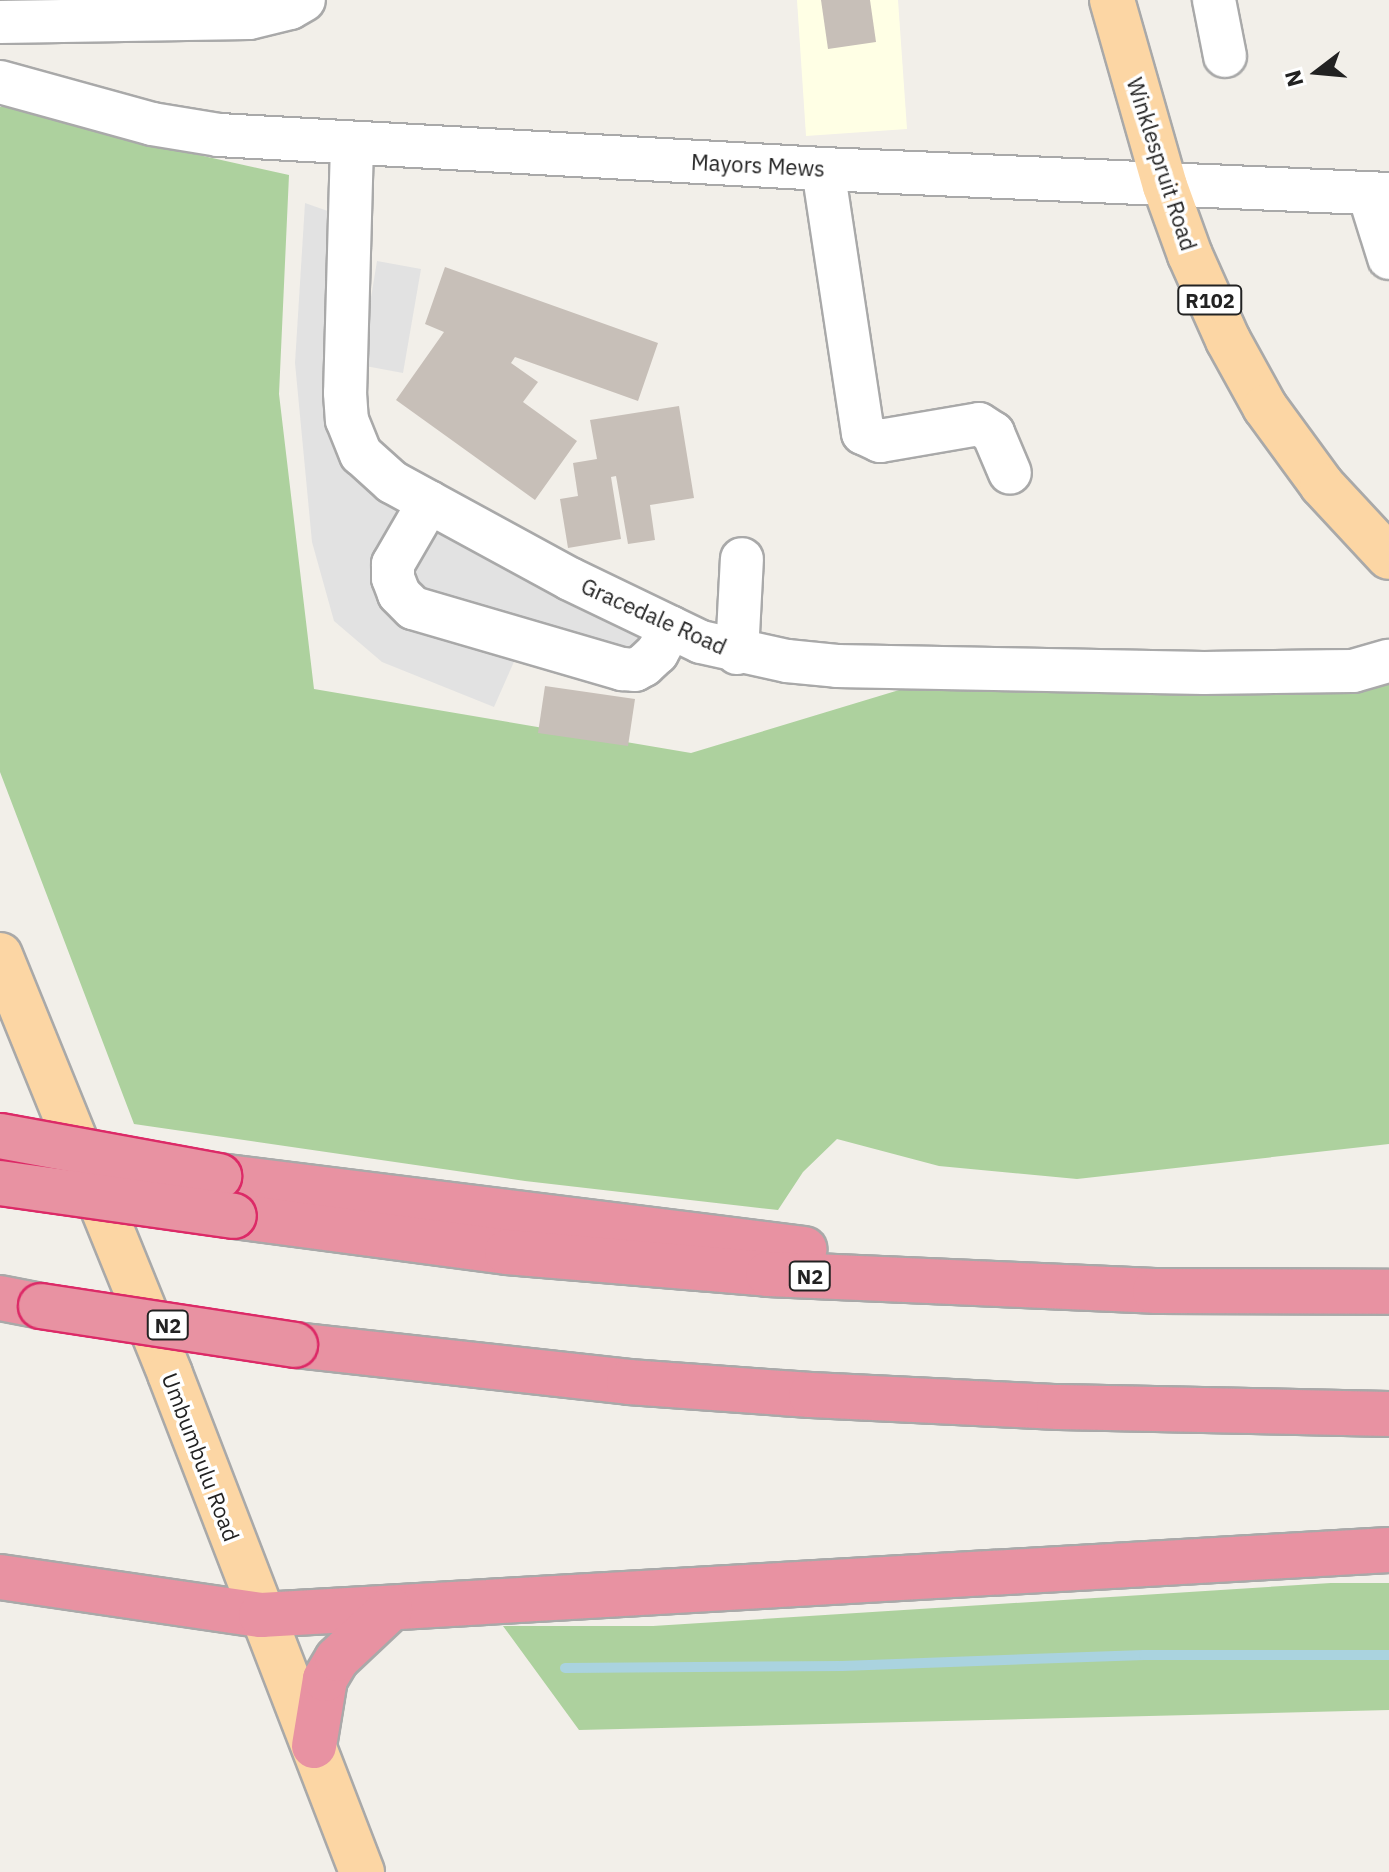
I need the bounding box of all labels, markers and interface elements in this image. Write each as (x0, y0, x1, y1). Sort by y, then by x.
north arrow (1277, 32, 1357, 112)
text: N (1277, 67, 1310, 90)
street label: Winklespruit Road (1122, 74, 1202, 254)
street label: Mayors Mews (690, 148, 826, 182)
road number: R102 (1176, 284, 1244, 316)
street label: Gracedale Road (577, 572, 731, 660)
road number: N2 (788, 1260, 832, 1292)
road number: N2 (146, 1309, 190, 1341)
street label: Umbumbulu Road (157, 1369, 245, 1545)

